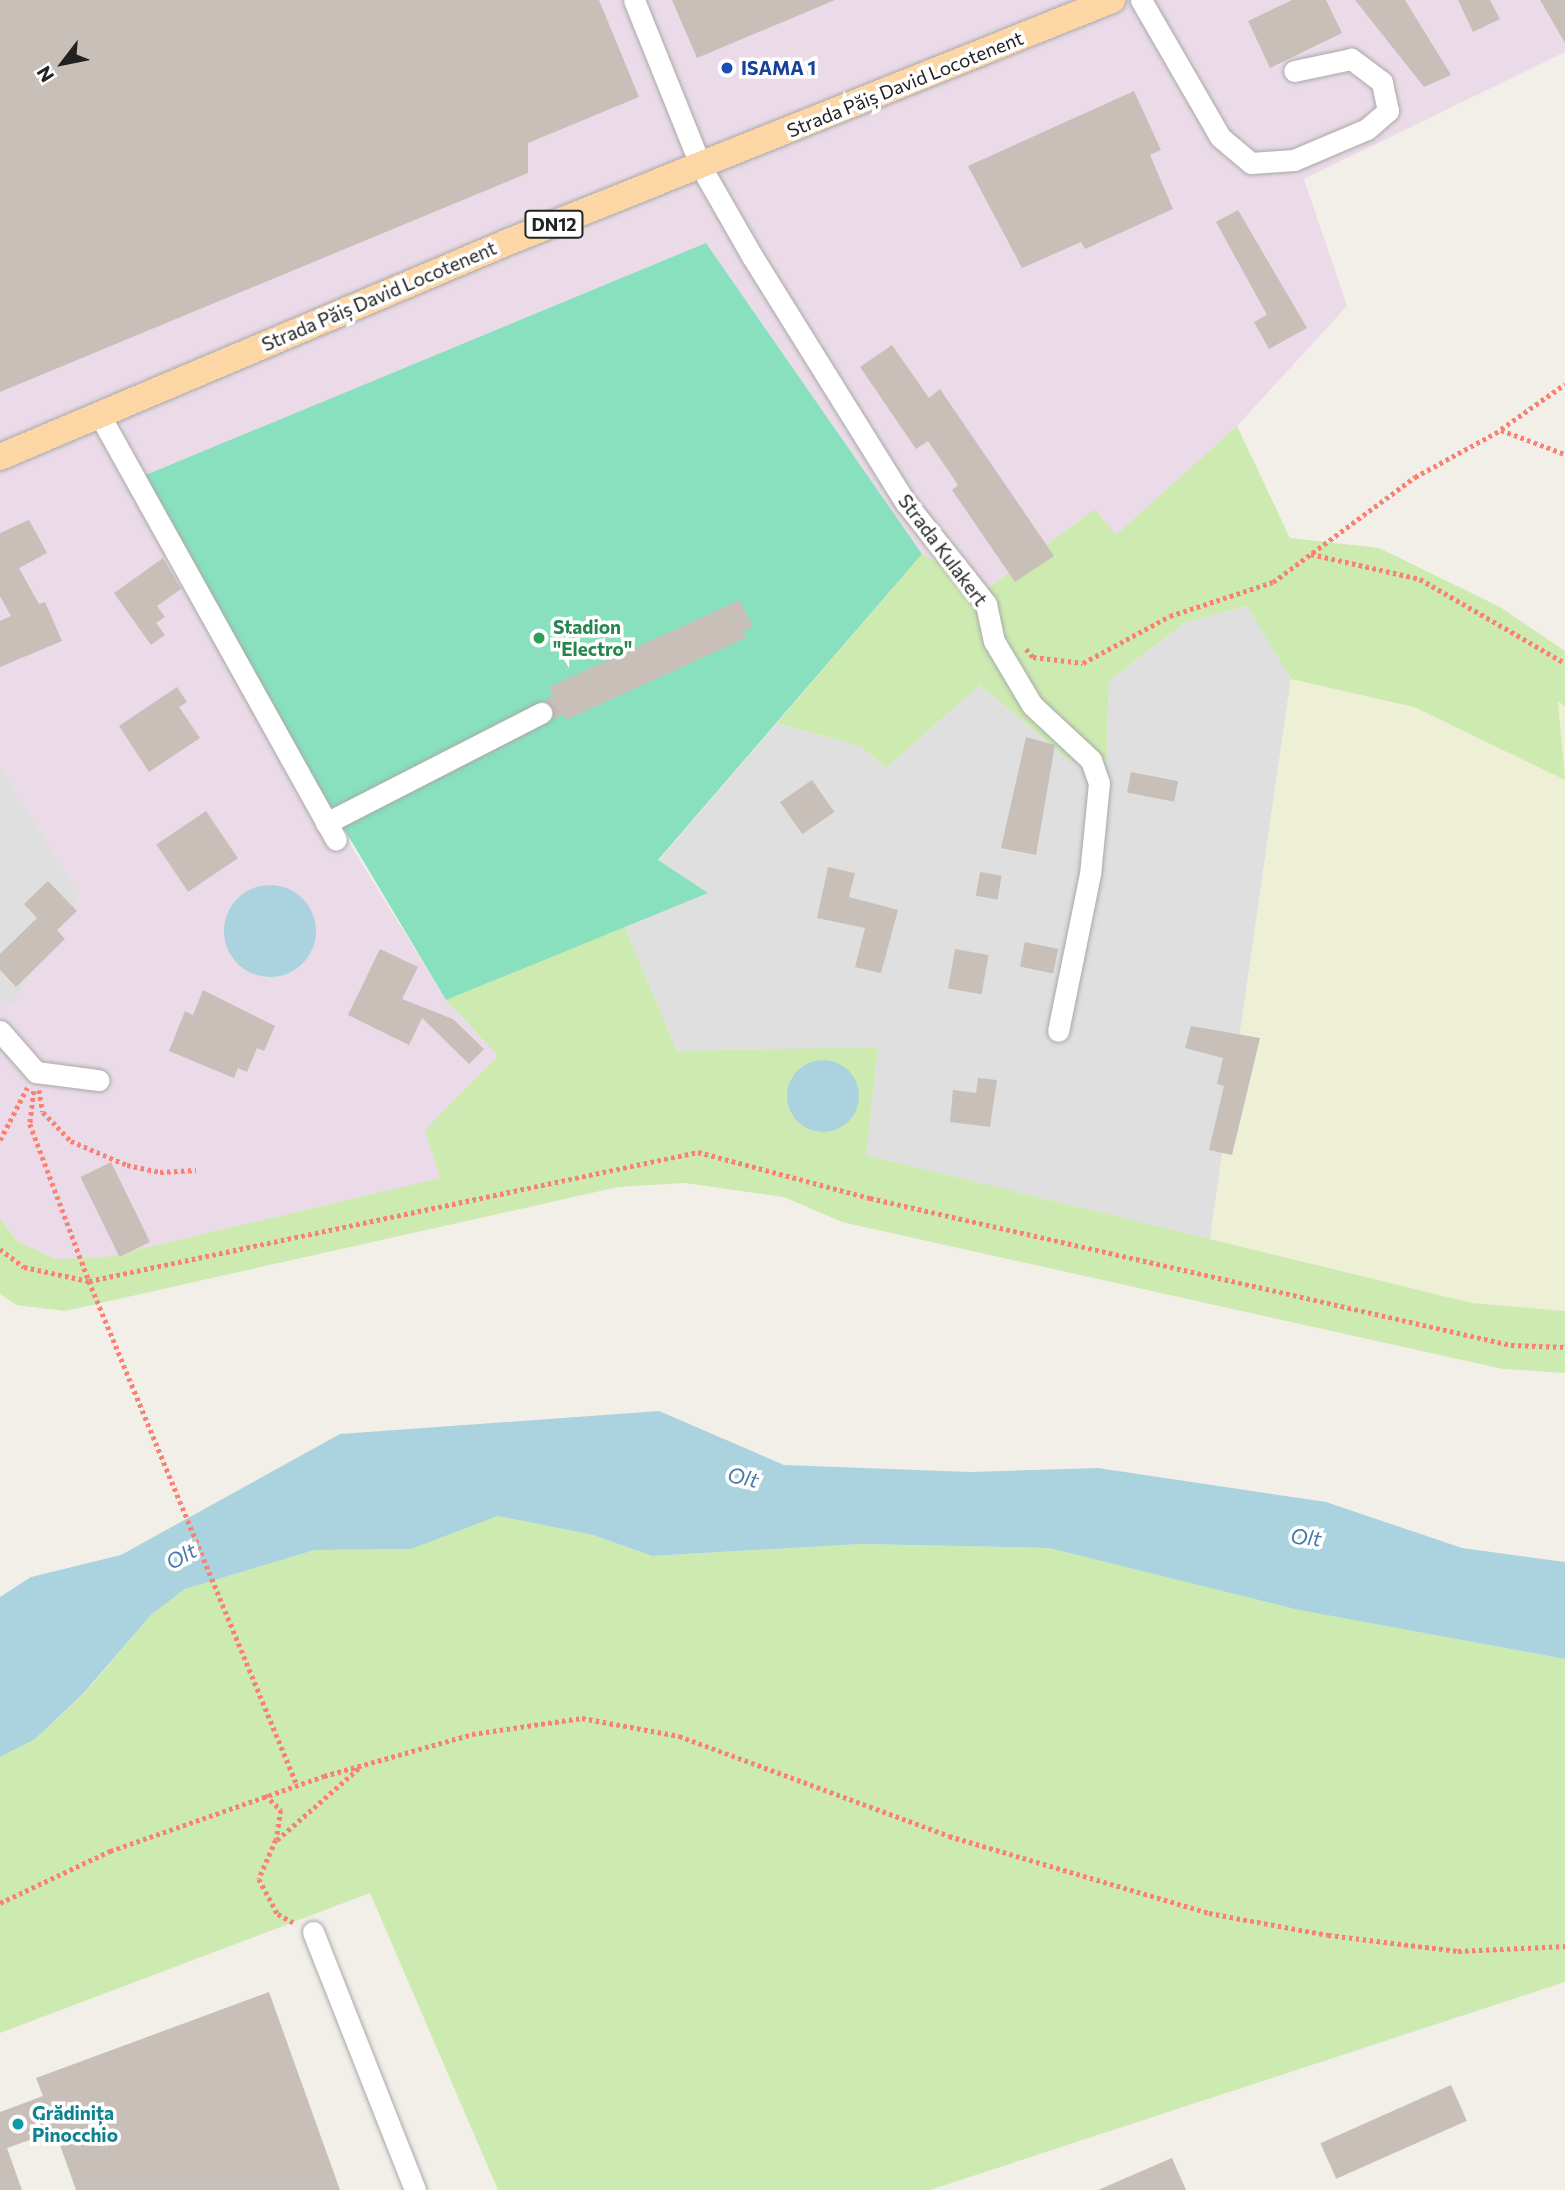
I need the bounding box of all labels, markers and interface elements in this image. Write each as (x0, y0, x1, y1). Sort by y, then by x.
street label: Strada Păiș David Locotenent (784, 26, 1026, 142)
north arrow (28, 28, 98, 98)
place label: ISAMA 1 (741, 57, 816, 79)
marker: ISAMA 1 (719, 60, 735, 76)
text: N (31, 62, 58, 87)
road number: DN12 (524, 210, 584, 238)
street label: Strada Păiș David Locotenent (258, 236, 500, 356)
street label: Strada Kulakert (894, 490, 992, 610)
place label: Stadion "Electro" (553, 616, 632, 660)
marker: Stadion "Electro" (531, 630, 547, 646)
water label: Olt (725, 1461, 761, 1493)
water label: Olt (1289, 1523, 1323, 1551)
water label: Olt (161, 1537, 201, 1575)
place label: Grădinița Pinocchio (32, 2102, 118, 2146)
marker: Grădinița Pinocchio (10, 2116, 26, 2132)

